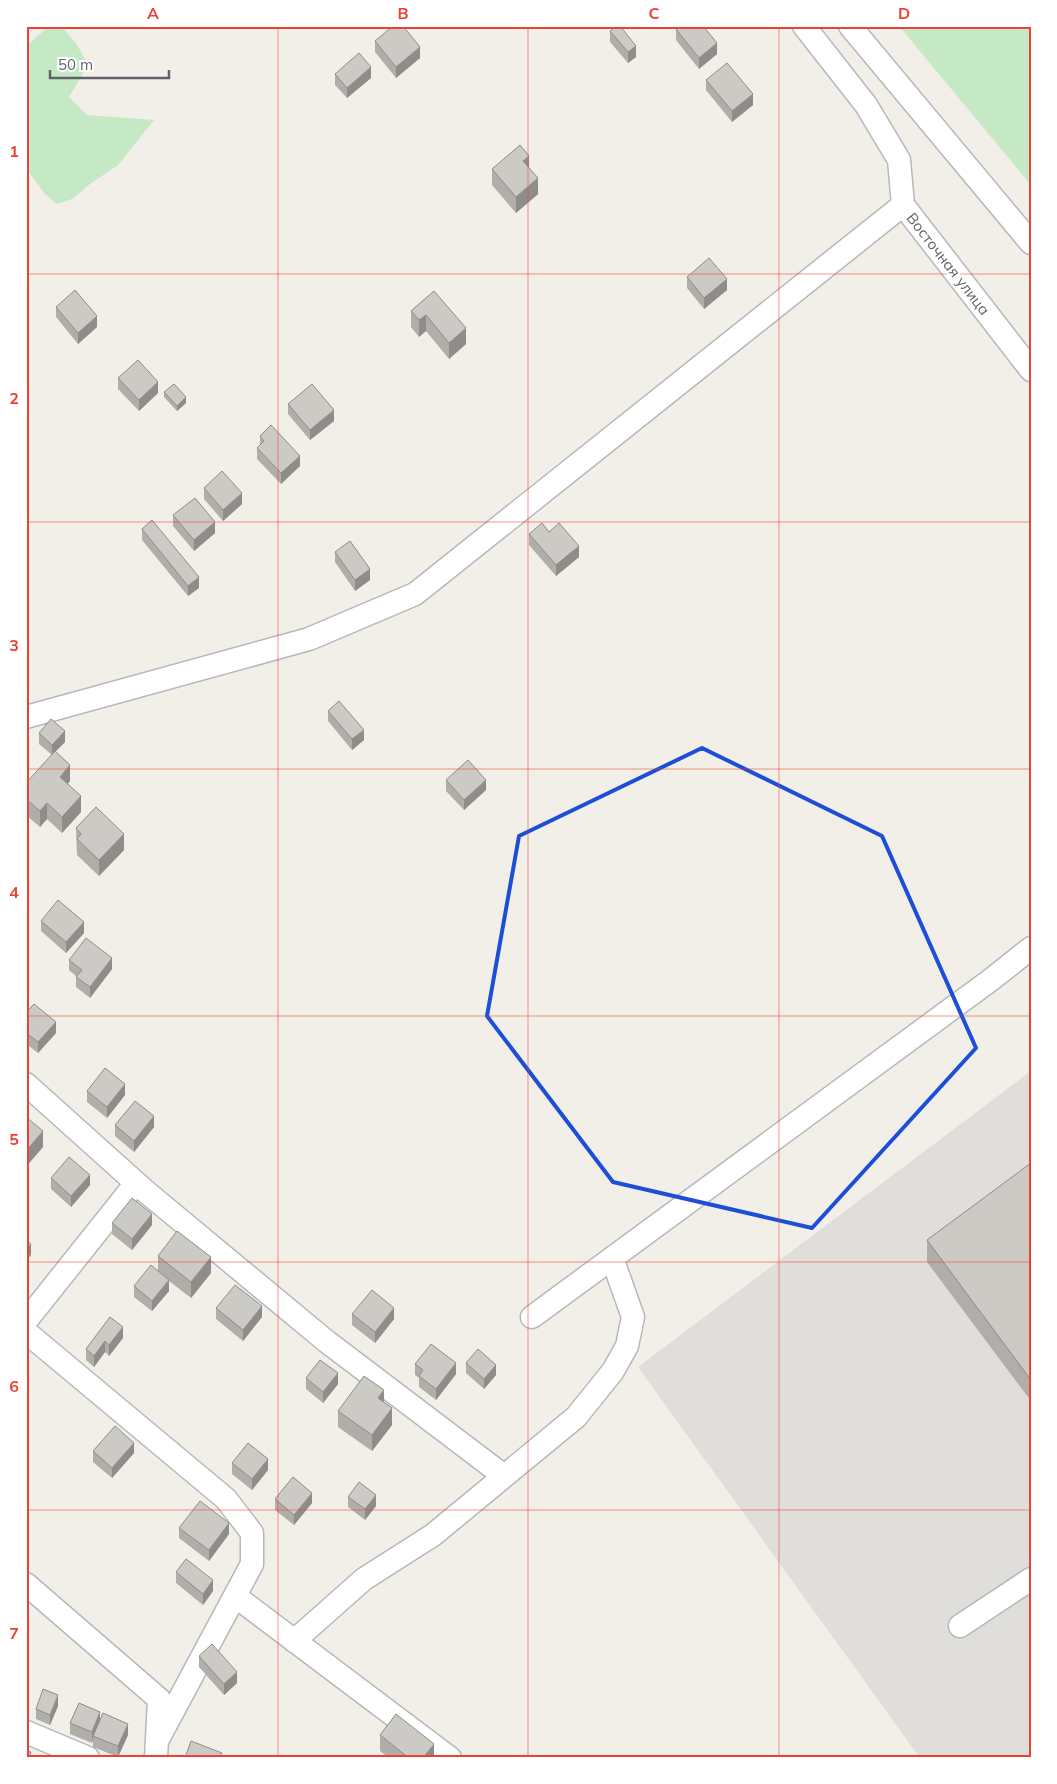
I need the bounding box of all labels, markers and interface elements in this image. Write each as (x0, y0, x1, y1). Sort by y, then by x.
text: A (147, 3, 159, 23)
text: B (397, 3, 409, 23)
text: C (649, 3, 660, 23)
text: D (898, 3, 910, 23)
scale bar (50, 48, 169, 80)
text: 50 m (58, 55, 93, 74)
text: 1 (9, 141, 19, 161)
street label: Восточная улица (903, 209, 994, 319)
text: 2 (9, 388, 19, 408)
text: 3 (9, 635, 19, 655)
text: 4 (9, 882, 19, 902)
text: 5 (9, 1129, 19, 1149)
text: 6 (9, 1376, 19, 1396)
text: 7 (9, 1623, 19, 1643)

